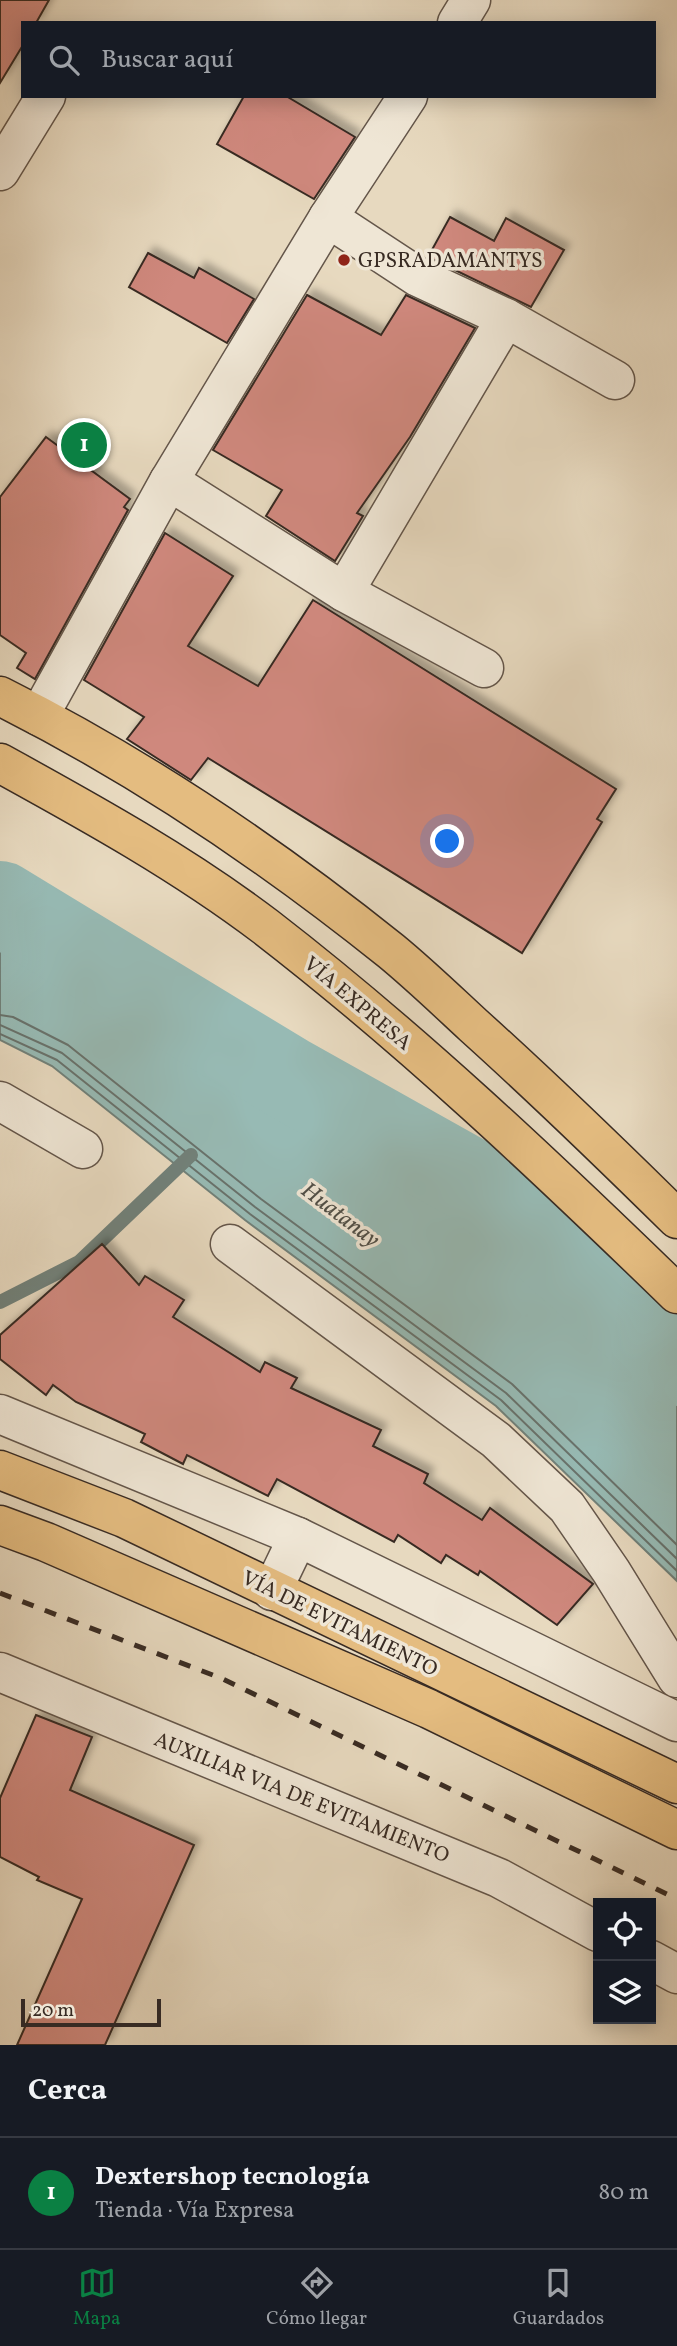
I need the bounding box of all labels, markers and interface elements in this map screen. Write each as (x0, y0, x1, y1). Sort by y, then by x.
search box (21, 21, 656, 98)
icon: search (45, 41, 83, 79)
text: Buscar aquí (101, 42, 233, 78)
place label: GPSRADAMANTYS (358, 247, 543, 276)
marker: GPSRADAMANTYS (336, 252, 352, 268)
pin: 1 (61, 419, 107, 471)
your location (430, 824, 464, 858)
street label: VÍA EXPRESA (297, 950, 417, 1058)
water label: Huatanay (294, 1175, 386, 1256)
street label: VÍA DE EVITAMIENTO (236, 1564, 442, 1684)
street label: AUXILIAR VIA DE EVITAMIENTO (149, 1726, 453, 1871)
map controls (593, 1898, 656, 2024)
button: locate (593, 1898, 656, 1961)
button: layers (593, 1961, 656, 2024)
scale bar (21, 1996, 161, 2028)
text: 20 m (32, 1998, 74, 2024)
text: Cerca (28, 2070, 107, 2112)
text: Dextershop tecnología (95, 2159, 370, 2195)
text: 1 (46, 2177, 56, 2209)
text: 80 m (599, 2177, 649, 2209)
text: Tienda · Vía Expresa (95, 2195, 295, 2227)
tab: Mapa (73, 2264, 120, 2332)
tab: Cómo llegar (266, 2264, 367, 2332)
tab: Guardados (513, 2264, 604, 2332)

